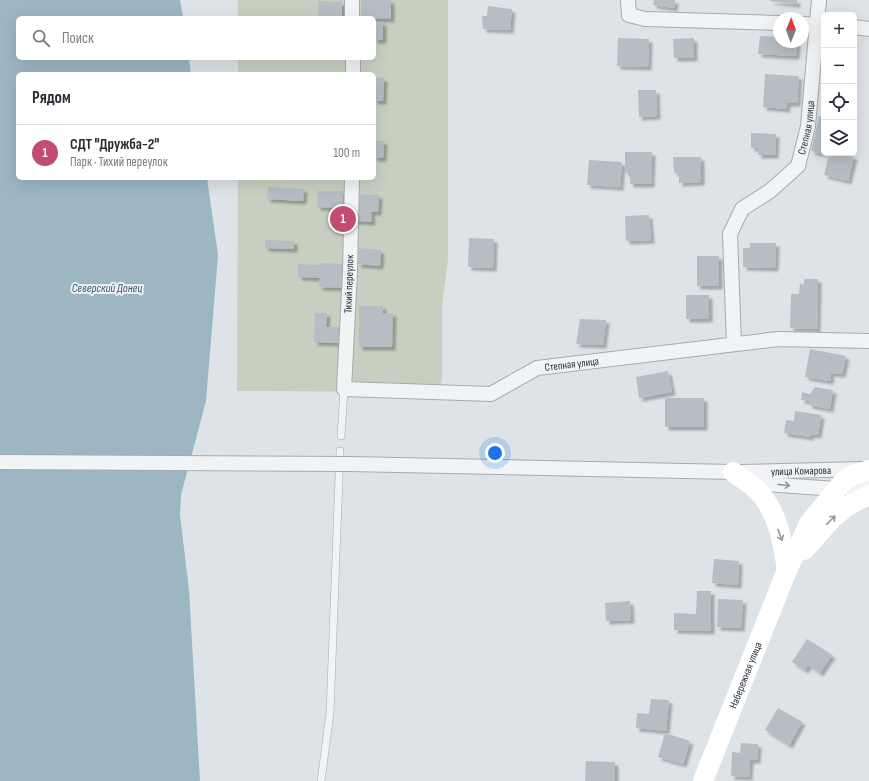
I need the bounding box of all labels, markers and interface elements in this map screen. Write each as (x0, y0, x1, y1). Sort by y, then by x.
north arrow (773, 12, 809, 48)
map controls (821, 12, 857, 156)
button: + (821, 12, 857, 48)
search box (16, 16, 376, 60)
icon: search (30, 27, 52, 49)
text: Поиск (62, 29, 94, 48)
button: − (821, 48, 857, 84)
button: locate (821, 84, 857, 120)
text: Рядом (32, 88, 71, 108)
street label: Степная улица (795, 100, 817, 156)
button: layers (821, 120, 857, 156)
text: СДТ "Дружба-2" (70, 135, 159, 154)
text: 1 (42, 145, 48, 161)
text: 100 m (333, 145, 360, 161)
text: Парк · Тихий переулок (70, 154, 168, 170)
pin: 1 (330, 204, 356, 234)
street label: Тихий переулок (341, 254, 357, 313)
water label: Северский Донец (72, 281, 142, 296)
street label: Степная улица (544, 354, 600, 374)
your location (485, 443, 505, 463)
street label: улица Комарова (771, 463, 831, 478)
one-way arrow (777, 482, 790, 489)
one-way arrow (826, 515, 836, 525)
one-way arrow (777, 529, 785, 541)
street label: Набережная улица (726, 640, 764, 710)

